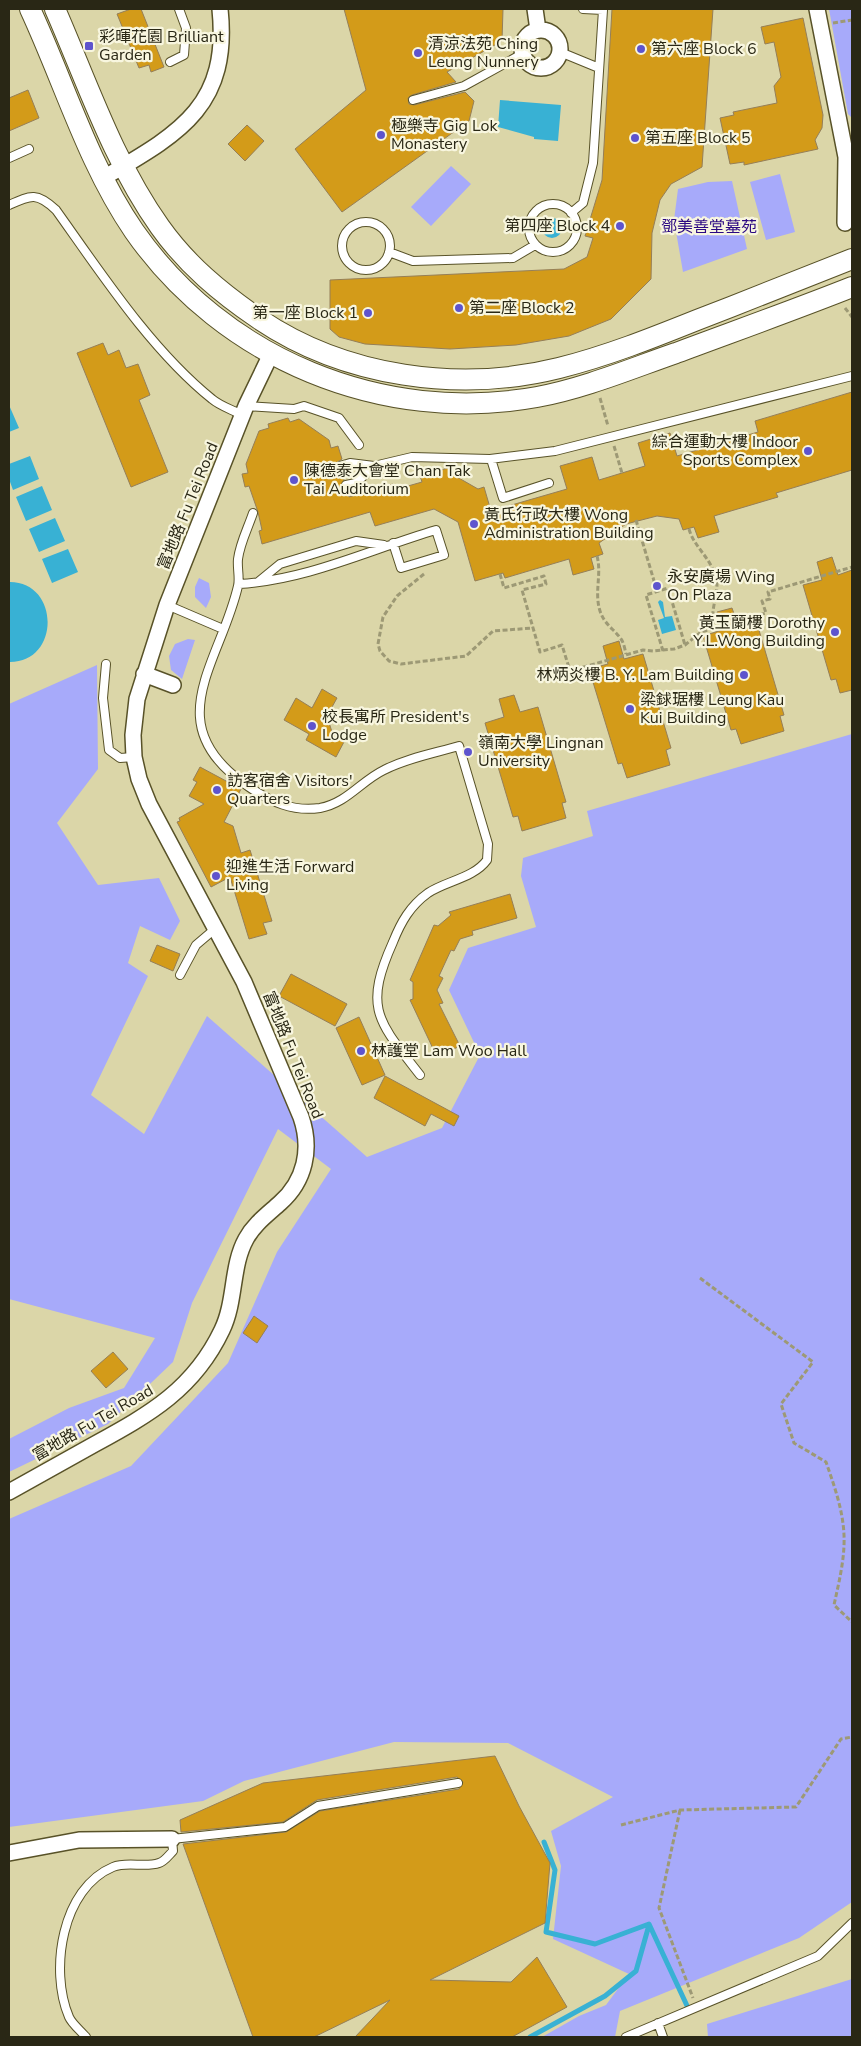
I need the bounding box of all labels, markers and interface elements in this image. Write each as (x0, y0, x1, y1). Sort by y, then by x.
place label: 彩暉花園 Brilliant Garden (99, 26, 224, 66)
place label: 清涼法苑 Ching Leung Nunnery (428, 33, 539, 73)
place label: 第六座 Block 6 (651, 38, 757, 60)
marker: 彩暉花園 Brilliant Garden (83, 40, 95, 52)
marker: 第六座 Block 6 (635, 43, 647, 55)
marker: 清涼法苑 Ching Leung Nunnery (412, 47, 424, 59)
place label: 極樂寺 Gig Lok Monastery (391, 115, 498, 155)
place label: 第五座 Block 5 (645, 127, 751, 149)
marker: 極樂寺 Gig Lok Monastery (375, 129, 387, 141)
marker: 第五座 Block 5 (629, 132, 641, 144)
place label: 第四座 Block 4 (504, 215, 610, 237)
park label: 鄧美善堂墓苑 (661, 216, 757, 238)
marker: 第四座 Block 4 (614, 220, 626, 232)
place label: 第二座 Block 2 (469, 297, 575, 319)
place label: 第一座 Block 1 (252, 302, 358, 324)
marker: 第二座 Block 2 (453, 302, 465, 314)
marker: 第一座 Block 1 (362, 307, 374, 319)
place label: 綜合運動大樓 Indoor Sports Complex (652, 431, 799, 471)
street label: 富地路 Fu Tei Road (152, 439, 224, 573)
marker: 綜合運動大樓 Indoor Sports Complex (802, 445, 814, 457)
place label: 陳德泰大會堂 Chan Tak Tai Auditorium (304, 460, 472, 500)
marker: 陳德泰大會堂 Chan Tak Tai Auditorium (288, 474, 300, 486)
place label: 黃氏行政大樓 Wong Administration Building (484, 504, 654, 544)
marker: 黃氏行政大樓 Wong Administration Building (468, 518, 480, 530)
place label: 永安廣場 Wing On Plaza (667, 566, 775, 606)
marker: 永安廣場 Wing On Plaza (651, 580, 663, 592)
place label: 黃玉蘭樓 Dorothy Y.L.Wong Building (692, 612, 826, 652)
marker: 黃玉蘭樓 Dorothy Y.L.Wong Building (829, 626, 841, 638)
place label: 林炳炎樓 B. Y. Lam Building (537, 664, 734, 686)
marker: 林炳炎樓 B. Y. Lam Building (738, 669, 750, 681)
place label: 梁銶琚樓 Leung Kau Kui Building (640, 689, 784, 729)
marker: 梁銶琚樓 Leung Kau Kui Building (624, 703, 636, 715)
place label: 校長寓所 President's Lodge (322, 706, 469, 746)
marker: 校長寓所 President's Lodge (306, 720, 318, 732)
place label: 嶺南大學 Lingnan University (478, 732, 604, 772)
marker: 嶺南大學 Lingnan University (462, 746, 474, 758)
place label: 訪客宿舍 Visitors' Quarters (227, 770, 353, 810)
marker: 訪客宿舍 Visitors' Quarters (211, 784, 223, 796)
place label: 迎進生活 Forward Living (226, 856, 354, 896)
marker: 迎進生活 Forward Living (210, 870, 222, 882)
street label: 富地路 Fu Tei Road (257, 988, 329, 1122)
place label: 林護堂 Lam Woo Hall (371, 1040, 527, 1062)
marker: 林護堂 Lam Woo Hall (355, 1045, 367, 1057)
street label: 富地路 Fu Tei Road (29, 1380, 157, 1466)

